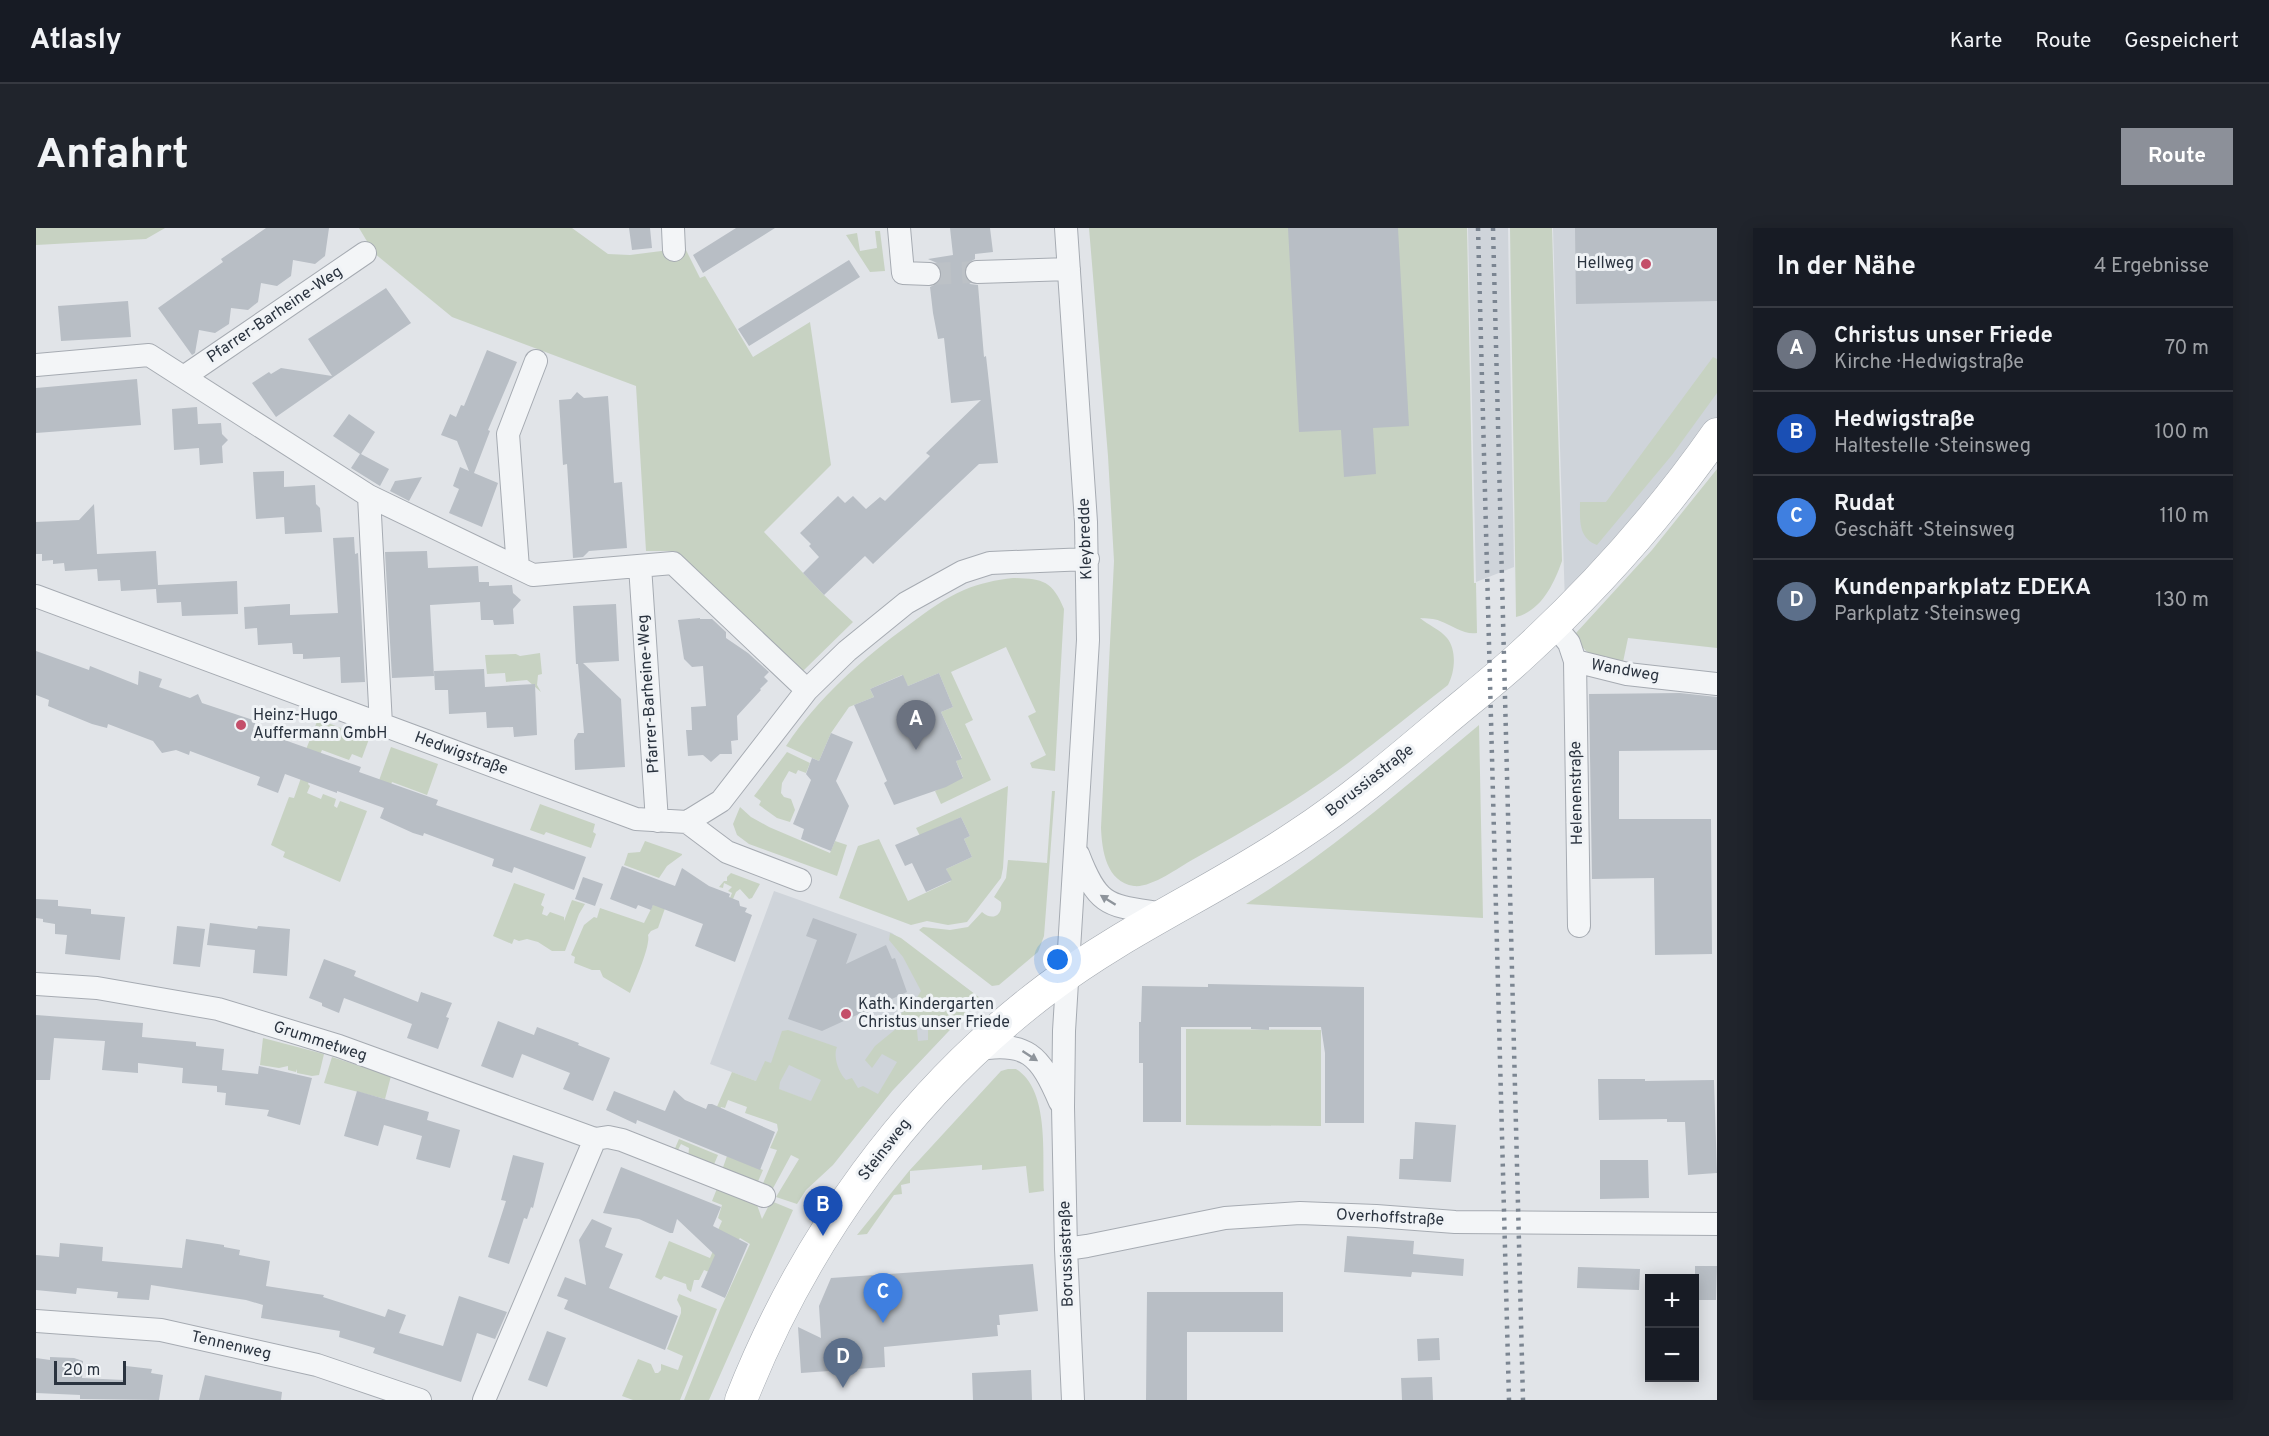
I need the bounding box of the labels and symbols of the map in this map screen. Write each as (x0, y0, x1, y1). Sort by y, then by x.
place label: Hellweg (1577, 254, 1634, 274)
marker: Hellweg (1639, 257, 1653, 271)
street label: Pfarrer-Barheine-Weg (203, 262, 347, 368)
street label: Kleybredde (1075, 498, 1097, 580)
street label: Pfarrer-Barheine-Weg (633, 614, 665, 774)
street label: Wandweg (1589, 655, 1661, 687)
pin: A (896, 700, 936, 750)
place label: Heinz-Hugo Auffermann GmbH (253, 706, 387, 744)
marker: Heinz-Hugo Auffermann GmbH (234, 718, 248, 732)
street label: Hedwigstraße (411, 728, 511, 780)
street label: Borussiastraße (1322, 740, 1418, 822)
street label: Helenenstraße (1566, 741, 1588, 845)
one-way arrow (1099, 894, 1116, 905)
your location (1043, 945, 1072, 974)
place label: Kath. Kindergarten Christus unser Friede (858, 995, 1010, 1033)
marker: Kath. Kindergarten Christus unser Friede (839, 1007, 853, 1021)
street label: Grummetweg (271, 1017, 369, 1067)
one-way arrow (1022, 1050, 1038, 1061)
street label: Steinsweg (854, 1115, 916, 1185)
pin: B (804, 1186, 842, 1236)
street label: Borussiastraße (1055, 1200, 1079, 1308)
street label: Overhoffstraße (1336, 1205, 1444, 1231)
pin: C (864, 1274, 902, 1323)
street label: Tennenweg (189, 1327, 273, 1365)
pin: D (824, 1338, 862, 1388)
scale bar (54, 1358, 126, 1386)

